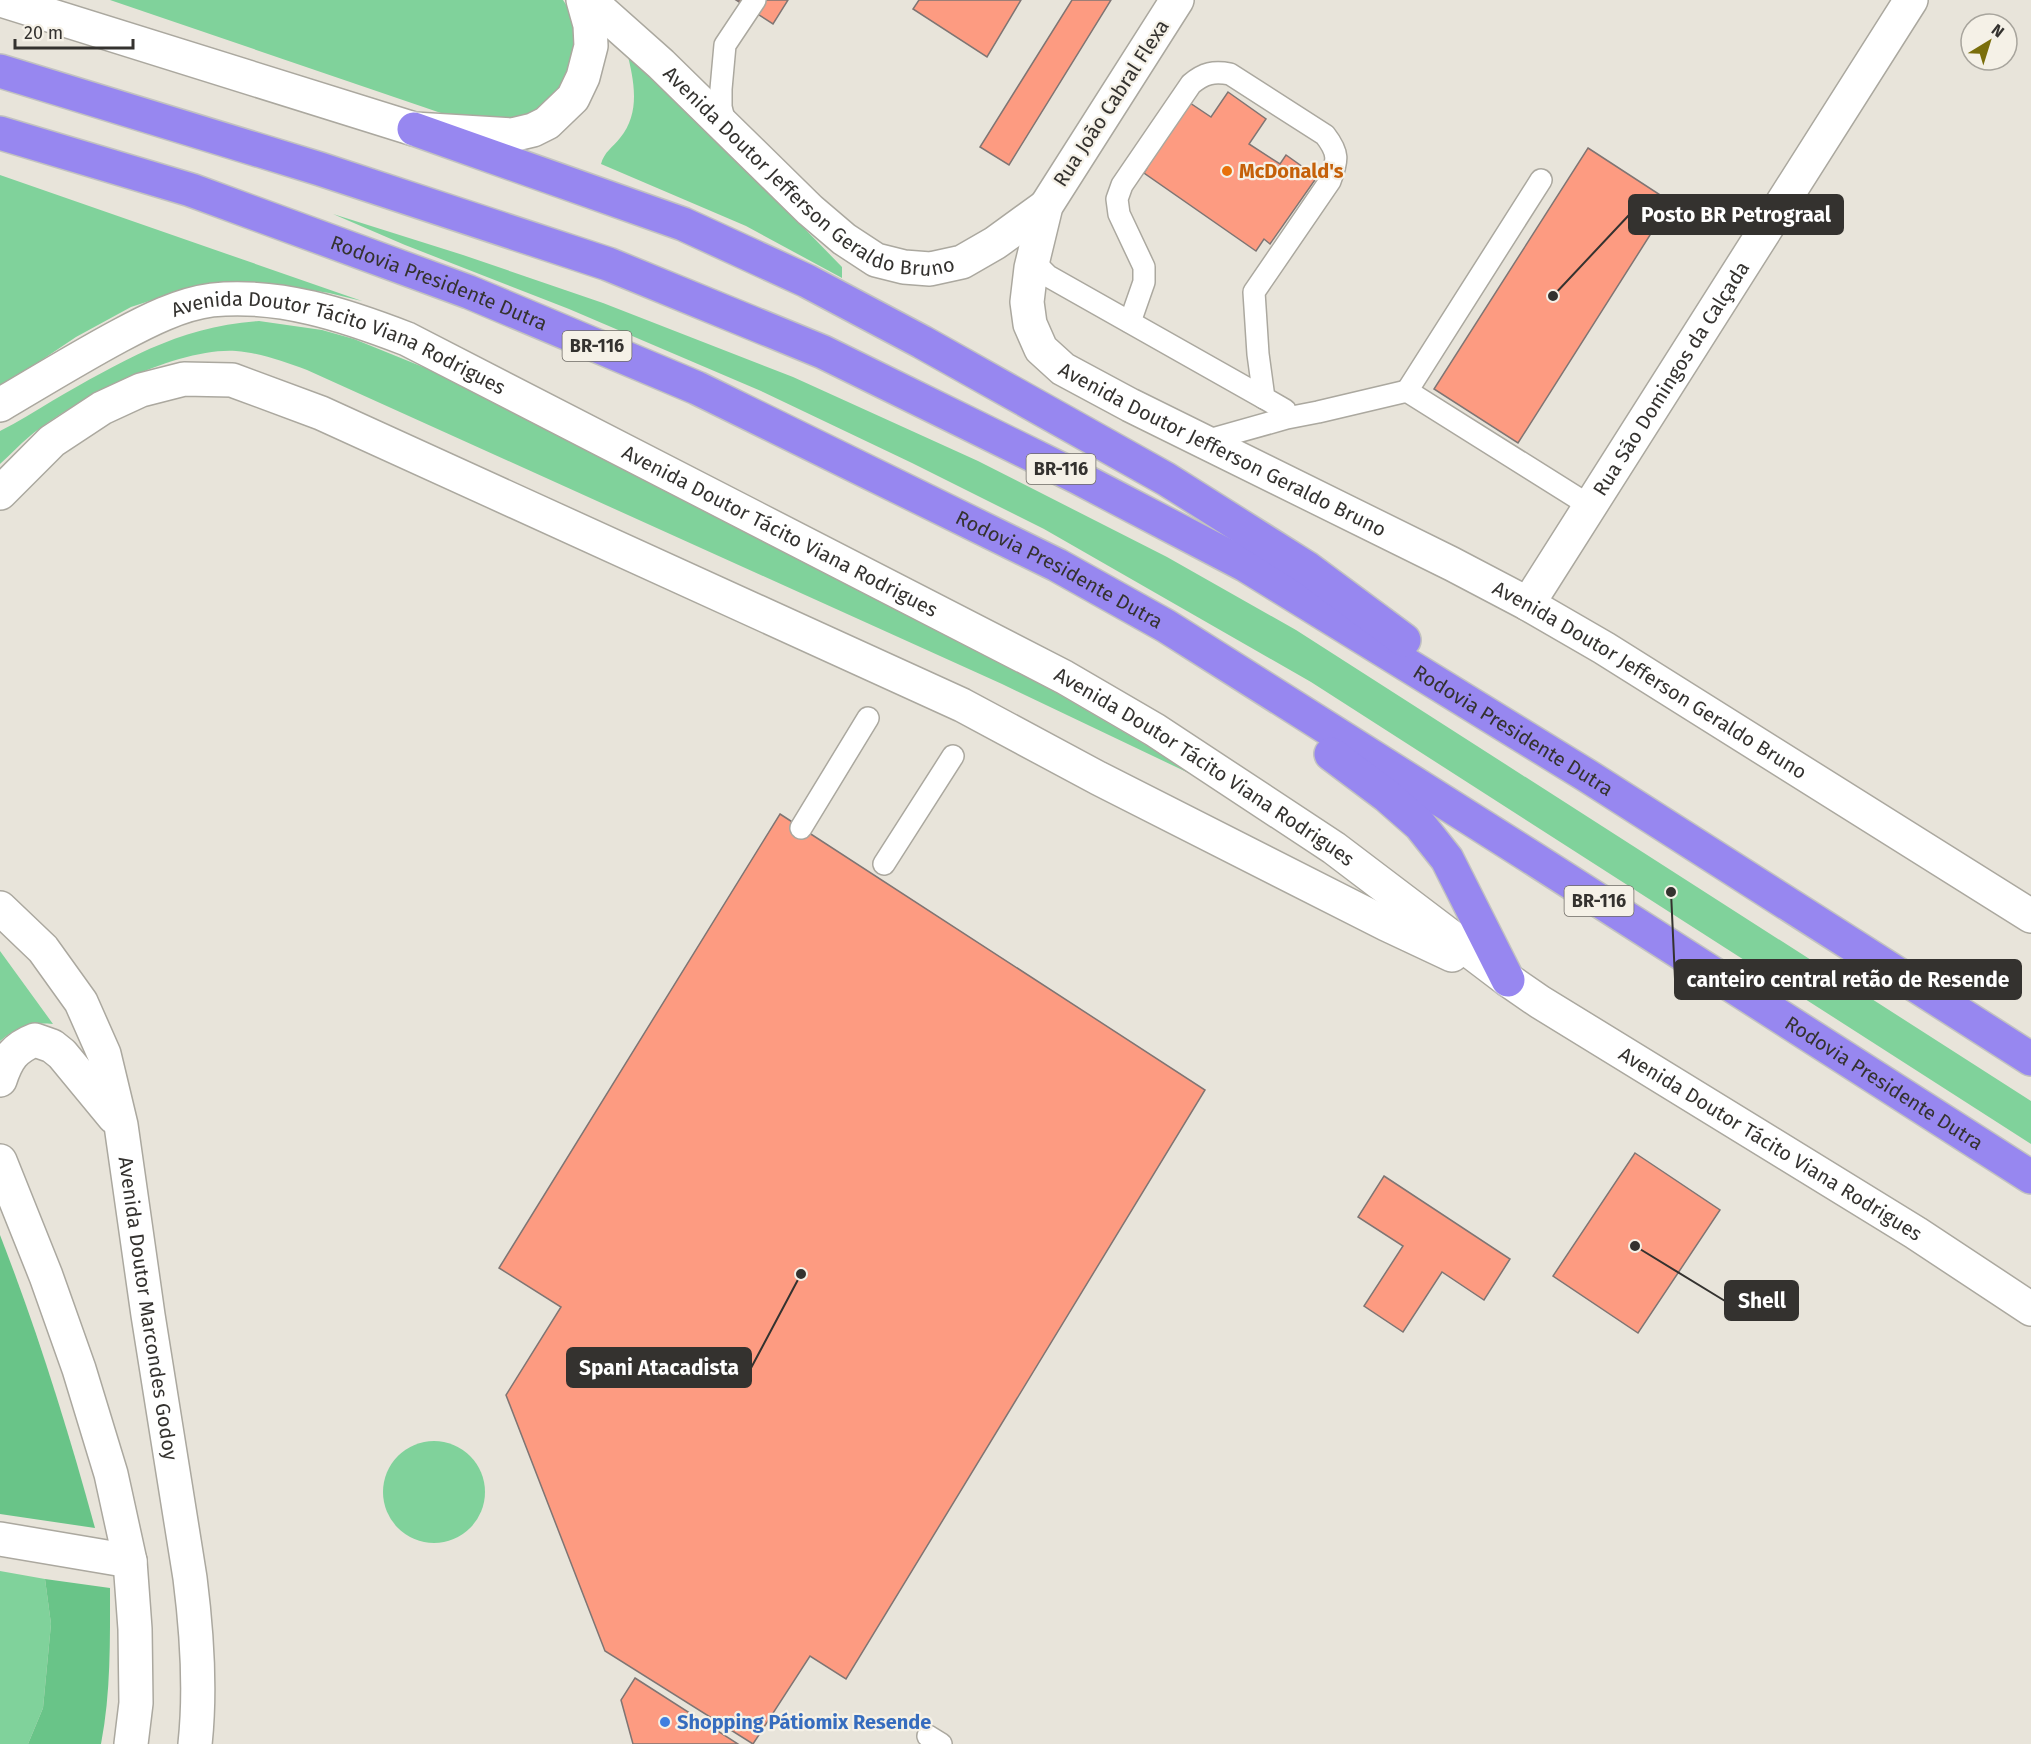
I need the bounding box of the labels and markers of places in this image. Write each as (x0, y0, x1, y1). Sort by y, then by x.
place label: McDonald's (1239, 159, 1344, 183)
marker: McDonald's (1220, 164, 1234, 178)
callout: Posto BR Petrograal (1629, 195, 1843, 234)
callout: canteiro central retão de Resende (1675, 960, 2021, 999)
callout: Shell (1725, 1281, 1798, 1320)
callout: Spani Atacadista (567, 1348, 751, 1387)
place label: Shopping Pátiomix Resende (677, 1710, 931, 1734)
marker: Shopping Pátiomix Resende (658, 1715, 672, 1729)

